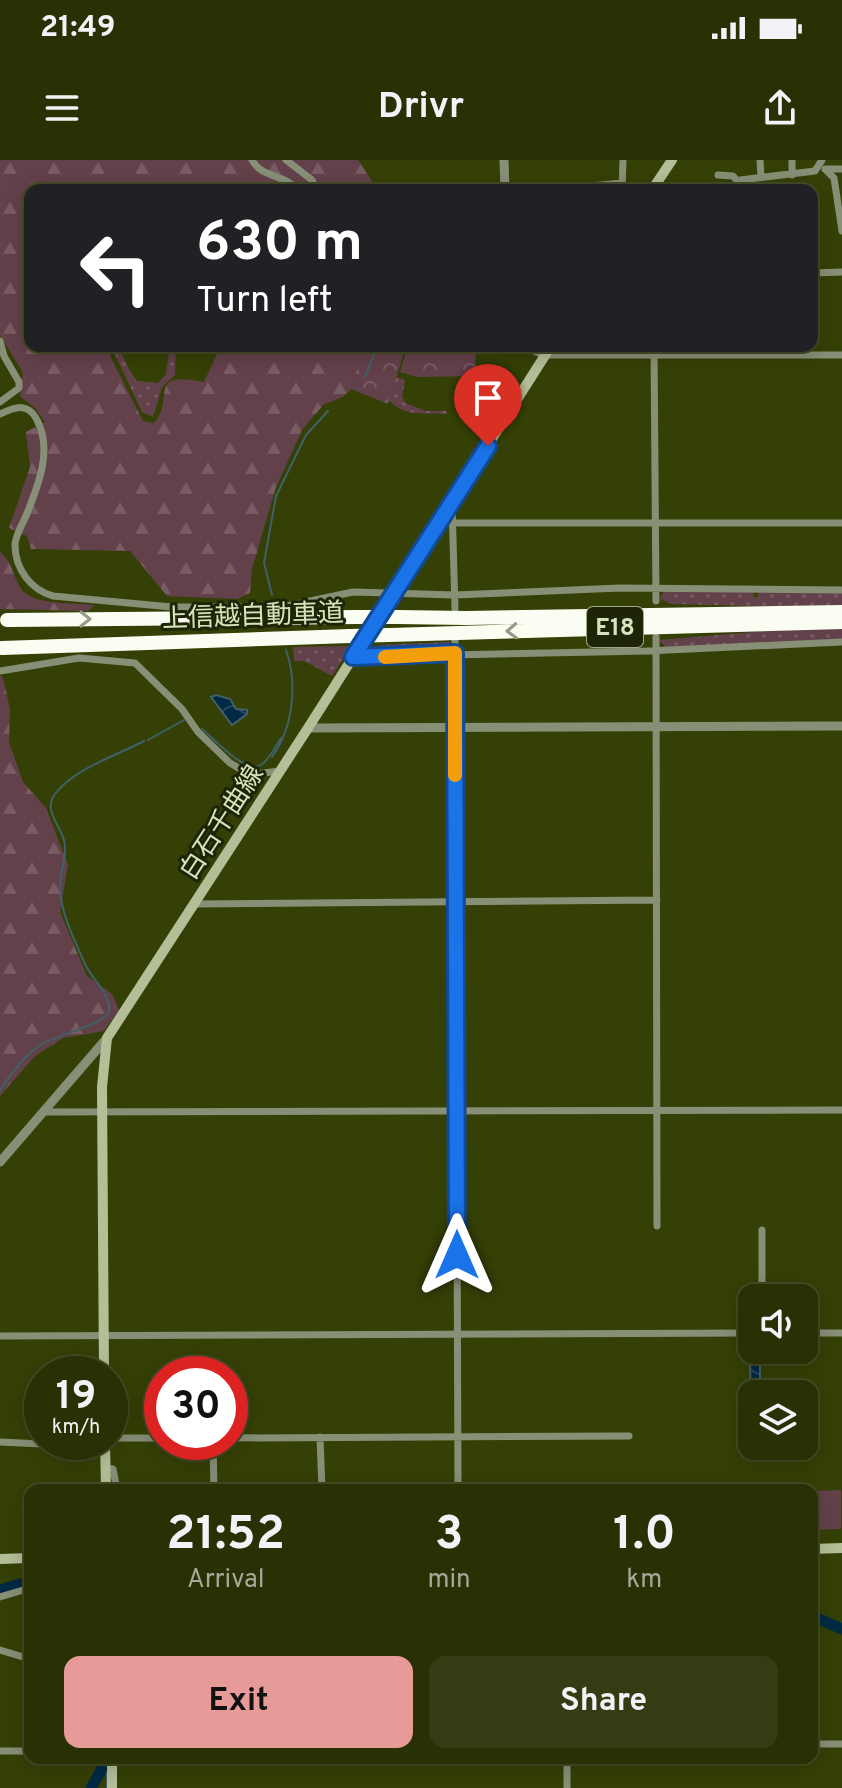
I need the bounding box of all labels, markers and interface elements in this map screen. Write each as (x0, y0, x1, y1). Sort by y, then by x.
text: 21:49 (40, 10, 115, 47)
text: Drivr (378, 85, 464, 131)
icon: menu (40, 86, 84, 130)
icon: share (758, 86, 802, 130)
text: 630 m (196, 210, 363, 280)
icon: left (64, 216, 168, 320)
text: Turn left (196, 279, 333, 325)
pin (454, 364, 522, 446)
icon: arrive (466, 376, 510, 420)
street label: 上信越自動車道 (162, 598, 345, 637)
road number: E18 (587, 607, 643, 647)
one-way arrow (79, 610, 92, 628)
one-way arrow (505, 622, 518, 639)
street label: 白石千曲線 (174, 760, 272, 887)
position arrow (415, 1213, 499, 1297)
map controls (738, 1284, 818, 1460)
button: sound (738, 1284, 818, 1364)
speed limit sign: 30 (144, 1356, 248, 1460)
text: 19 (56, 1373, 96, 1423)
button: layers (738, 1380, 818, 1460)
text: km/h (52, 1415, 100, 1441)
text: 21:52 (166, 1506, 285, 1566)
text: 3 (435, 1506, 464, 1566)
text: 1.0 (613, 1506, 676, 1566)
text: Arrival (187, 1564, 265, 1597)
text: min (427, 1564, 471, 1597)
text: km (626, 1564, 662, 1597)
button: Exit (64, 1656, 413, 1748)
button: Share (429, 1656, 778, 1748)

